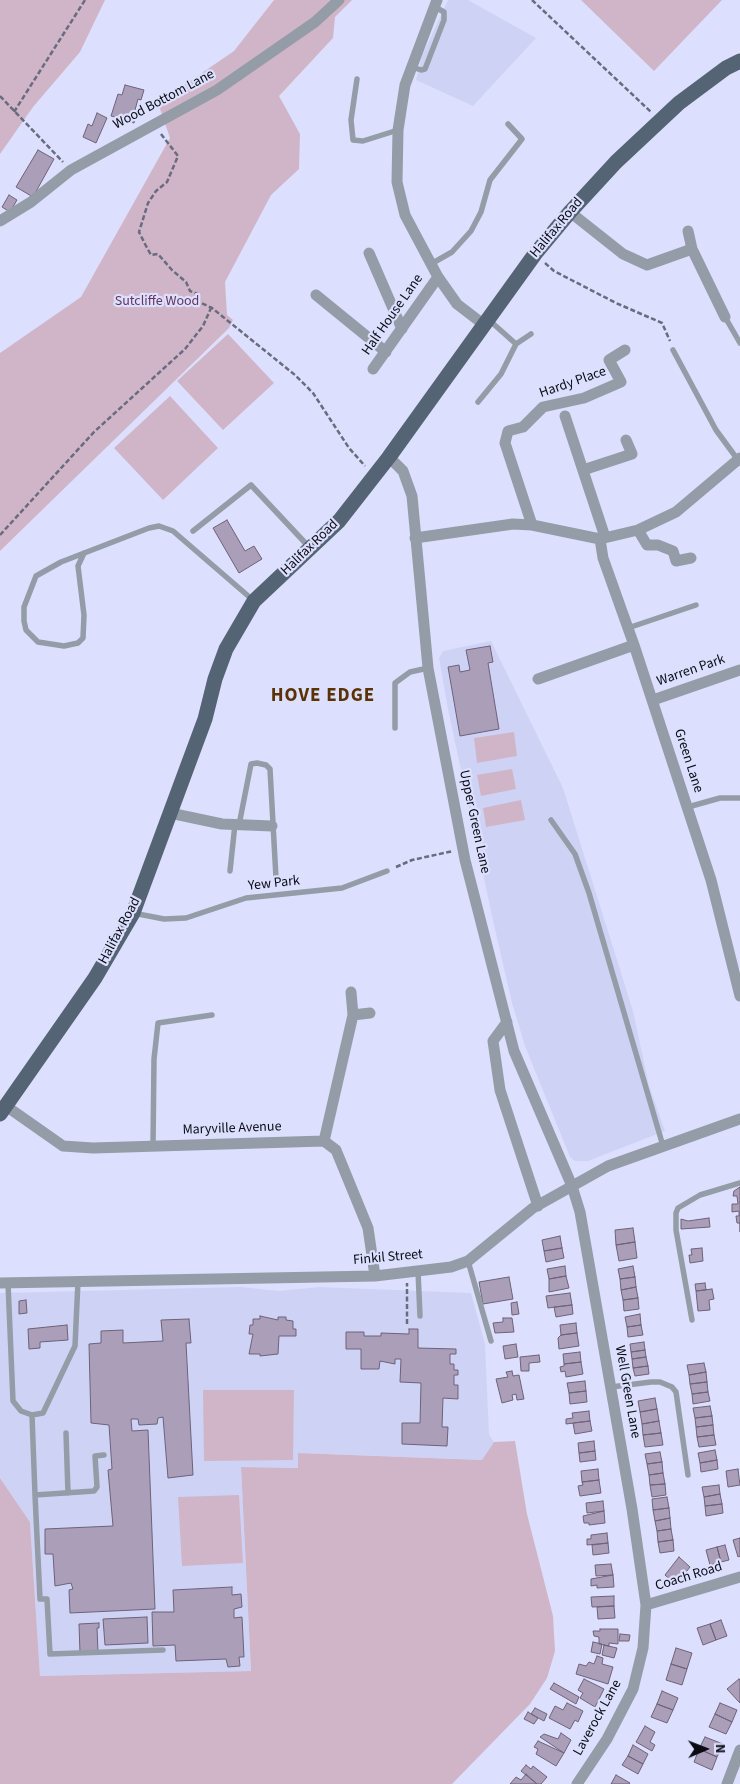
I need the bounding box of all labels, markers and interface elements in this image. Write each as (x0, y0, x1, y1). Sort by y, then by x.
street label: Wood Bottom Lane (111, 66, 217, 134)
street label: Halifax Road (527, 195, 587, 261)
street label: Half House Lane (359, 271, 427, 359)
park label: Sutcliffe Wood (115, 294, 199, 310)
street label: Hardy Place (537, 364, 609, 402)
street label: Halifax Road (278, 517, 342, 579)
street label: Warren Park (655, 652, 727, 690)
district label: HOVE EDGE (270, 686, 376, 708)
street label: Green Lane (670, 727, 706, 795)
street label: Upper Green Lane (455, 769, 493, 875)
street label: Yew Park (247, 873, 301, 895)
street label: Halifax Road (95, 895, 145, 967)
street label: Maryville Avenue (182, 1119, 282, 1139)
street label: Finkil Street (352, 1247, 424, 1269)
street label: Well Green Lane (611, 1344, 643, 1440)
street label: Coach Road (653, 1559, 725, 1595)
street label: Laverock Lane (570, 1677, 626, 1759)
north arrow (680, 1724, 730, 1774)
text: N (710, 1744, 730, 1754)

